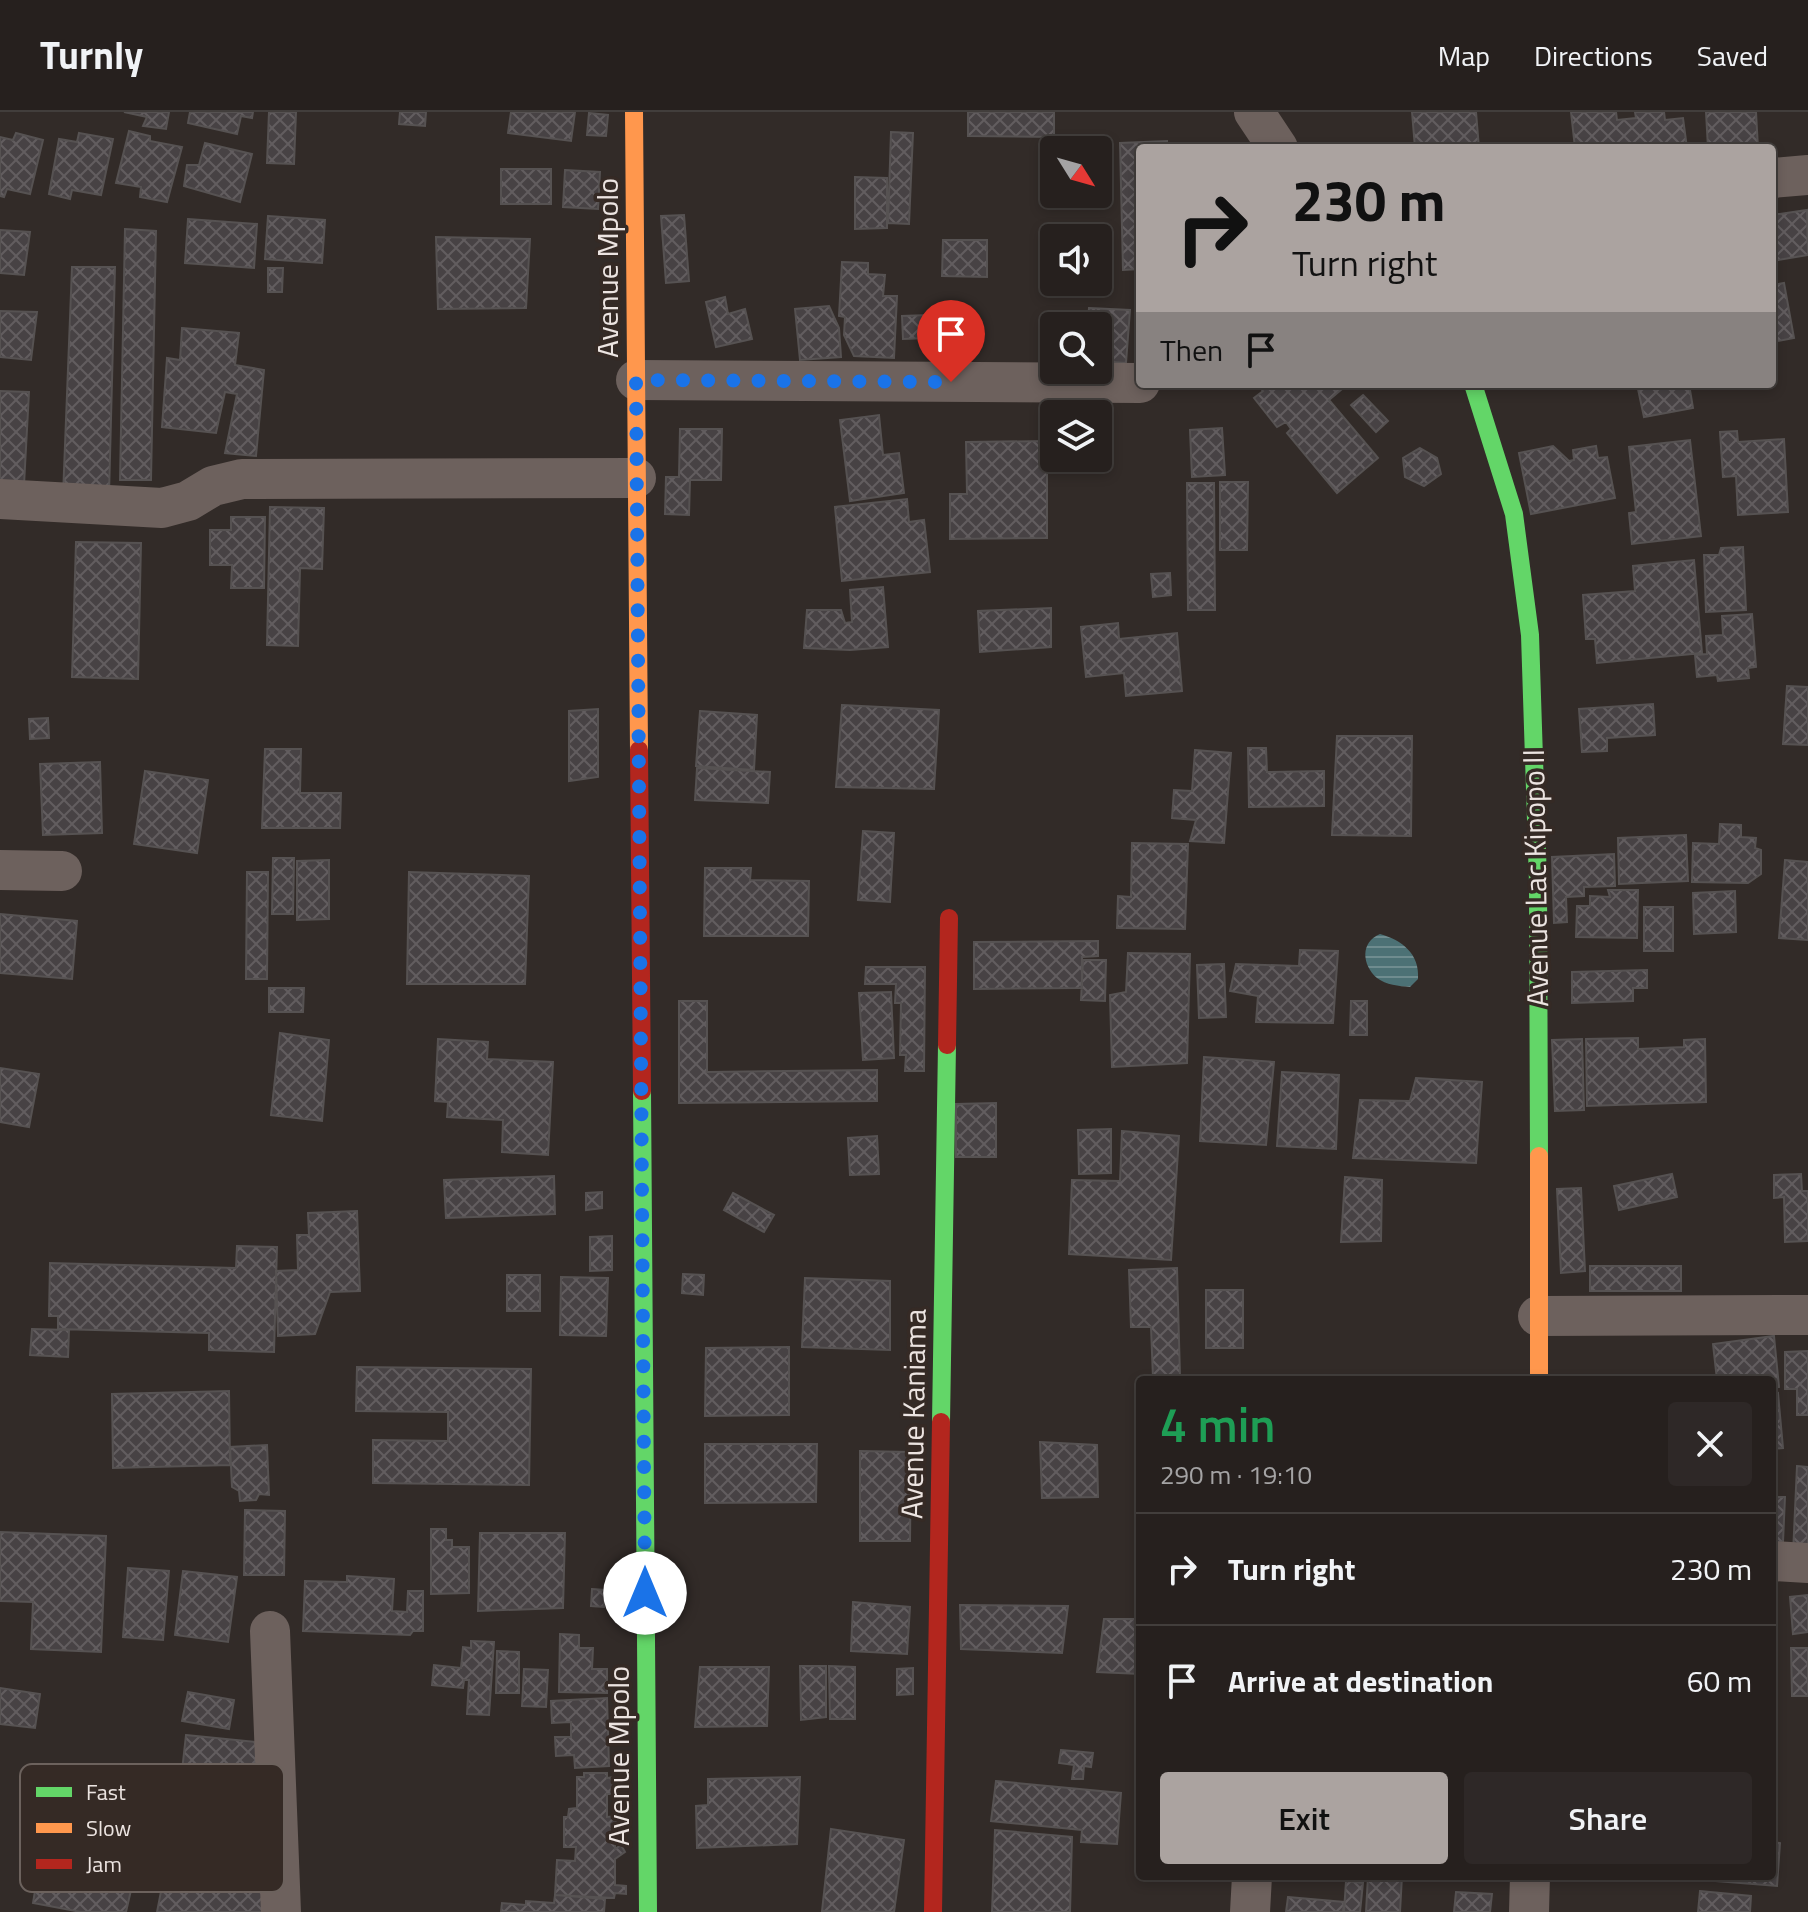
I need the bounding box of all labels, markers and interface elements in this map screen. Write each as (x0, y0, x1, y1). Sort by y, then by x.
text: Turnly (40, 26, 143, 84)
text: Map (1438, 34, 1490, 77)
text: Directions (1534, 34, 1653, 77)
text: Saved (1697, 34, 1768, 77)
north arrow (1040, 136, 1112, 208)
map controls (1040, 136, 1112, 472)
text: 230 m (1292, 158, 1445, 243)
icon: right (1160, 176, 1264, 280)
street label: Avenue Mpolo (584, 178, 630, 358)
button: sound (1040, 224, 1112, 296)
text: Turn right (1292, 235, 1437, 290)
pin (917, 300, 985, 382)
icon: arrive (929, 312, 973, 356)
button: search (1040, 312, 1112, 384)
text: Then (1160, 327, 1223, 373)
icon: arrive (1239, 328, 1283, 372)
button: layers (1040, 400, 1112, 472)
street label: Avenue Lac Kipopo II (1510, 749, 1560, 1007)
street label: Avenue Kaniama (888, 1308, 938, 1520)
text: 4 min (1160, 1388, 1275, 1461)
button: close (1668, 1402, 1752, 1486)
text: 290 m · 19:10 (1160, 1455, 1312, 1494)
text: Turn right (1228, 1546, 1356, 1592)
text: 230 m (1670, 1546, 1752, 1592)
icon: right (1160, 1547, 1204, 1591)
position arrow (603, 1551, 687, 1635)
text: Arrive at destination (1228, 1658, 1493, 1704)
text: 60 m (1687, 1658, 1752, 1704)
icon: arrive (1160, 1659, 1204, 1703)
street label: Avenue Mpolo (595, 1666, 641, 1846)
legend (20, 1764, 284, 1892)
button: Exit (1160, 1772, 1448, 1864)
button: Share (1464, 1772, 1752, 1864)
text: Fast (86, 1775, 126, 1809)
text: Slow (86, 1811, 132, 1845)
text: Jam (86, 1847, 122, 1881)

